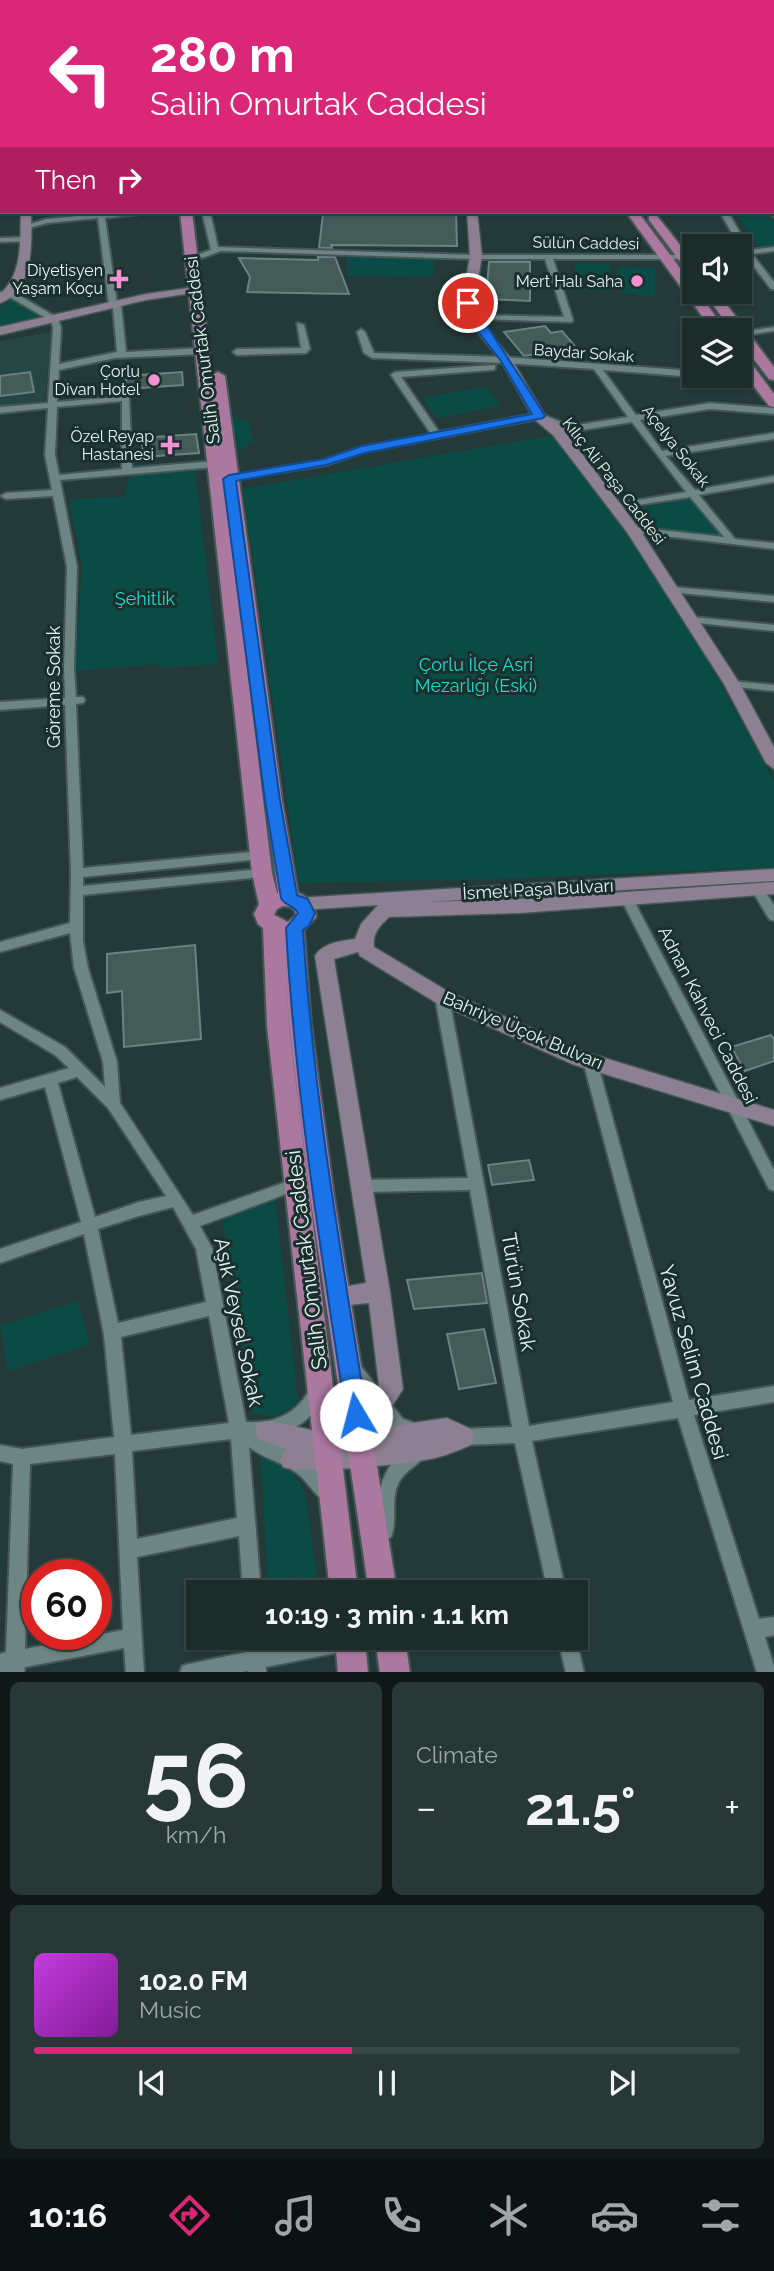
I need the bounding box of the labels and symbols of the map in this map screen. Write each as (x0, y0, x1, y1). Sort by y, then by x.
street label: Sülün Caddesi (532, 233, 640, 253)
street label: Salih Omurtak Caddesi (180, 255, 224, 445)
place label: Diyetisyen Yaşam Koçu (12, 261, 103, 298)
marker: Diyetisyen Yaşam Koçu (109, 269, 129, 289)
place label: Mert Halı Saha (516, 272, 623, 291)
pin (438, 273, 498, 333)
marker: Mert Halı Saha (629, 273, 645, 289)
street label: Baydar Sokak (533, 340, 635, 366)
place label: Çorlu Divan Hotel (55, 362, 141, 399)
marker: Çorlu Divan Hotel (146, 372, 162, 388)
street label: Açelya Sokak (638, 401, 714, 491)
street label: Kılıç Ali Paşa Caddesi (558, 414, 670, 548)
place label: Özel Reyap Hastanesi (71, 426, 154, 464)
marker: Özel Reyap Hastanesi (160, 435, 180, 455)
park label: Şehitlik (115, 588, 176, 609)
street label: Göreme Sokak (43, 625, 64, 748)
park label: Çorlu İlçe Asri Mezarlığı (Eski) (415, 654, 537, 696)
street label: İsmet Paşa Bulvarı (462, 875, 614, 903)
street label: Adnan Kahveci Caddesi (654, 923, 762, 1107)
street label: Bahriye Üçok Bulvarı (440, 987, 606, 1073)
street label: Salih Omurtak Caddesi (280, 1149, 332, 1371)
street label: Türün Sokak (496, 1231, 542, 1353)
street label: Aşık Veysel Sokak (209, 1235, 269, 1409)
street label: Yavuz Selim Caddesi (654, 1262, 734, 1462)
position arrow (319, 1378, 393, 1452)
speed limit sign: 60 (21, 1559, 112, 1650)

